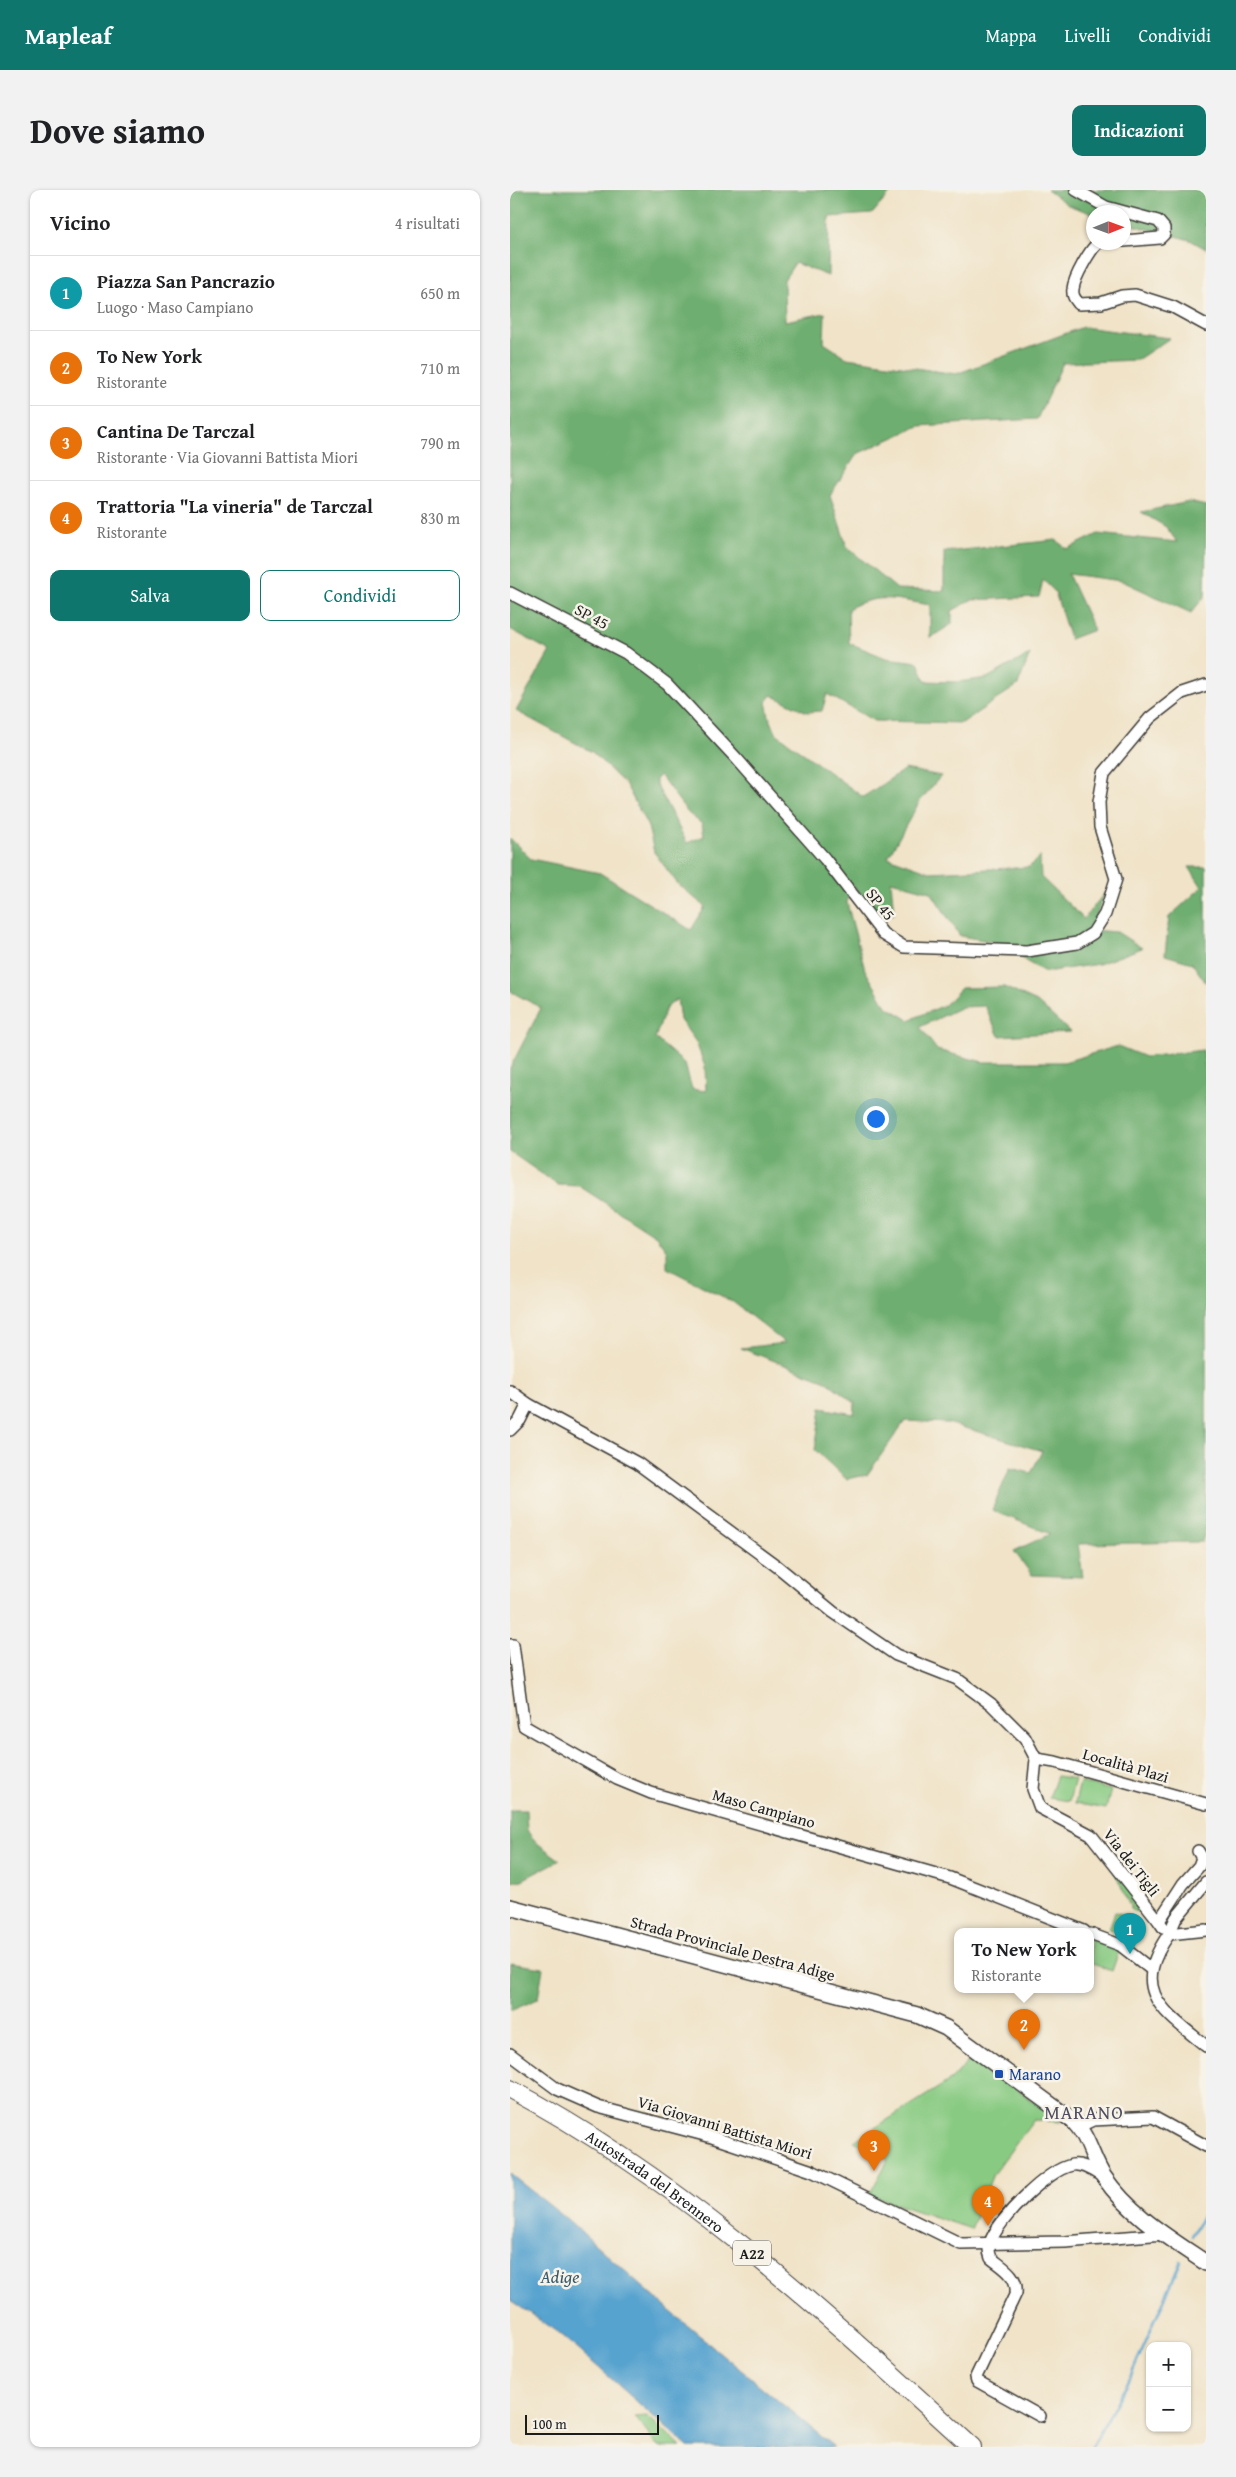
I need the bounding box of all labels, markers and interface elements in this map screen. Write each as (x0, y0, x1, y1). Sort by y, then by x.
text: Mapleaf (25, 18, 112, 53)
text: Mappa (985, 22, 1037, 49)
text: Livelli (1065, 22, 1111, 49)
text: Condividi (1139, 22, 1211, 49)
text: Dove siamo (30, 105, 205, 156)
button: Indicazioni (1072, 105, 1206, 156)
north arrow (1086, 205, 1131, 250)
text: Vicino (50, 207, 110, 238)
text: 4 risultati (395, 211, 460, 235)
text: Piazza San Pancrazio (97, 267, 275, 295)
text: 1 (62, 281, 70, 305)
text: 650 m (420, 281, 460, 305)
text: Luogo · Maso Campiano (97, 295, 253, 319)
text: To New York (97, 342, 202, 370)
text: 2 (62, 356, 70, 380)
text: 710 m (420, 356, 460, 380)
text: Ristorante (97, 370, 167, 394)
text: Cantina De Tarczal (97, 417, 255, 445)
text: 3 (62, 431, 70, 455)
text: 790 m (420, 431, 460, 455)
text: Ristorante · Via Giovanni Battista Miori (97, 445, 358, 469)
text: Trattoria "La vineria" de Tarczal (97, 492, 373, 520)
text: 4 (62, 506, 70, 530)
text: 830 m (420, 506, 460, 530)
text: Ristorante (97, 520, 167, 544)
button: Salva (50, 570, 250, 621)
button: Condividi (260, 570, 460, 621)
street label: SP 45 (571, 597, 613, 635)
street label: SP 45 (861, 883, 901, 925)
your location (863, 1106, 889, 1132)
street label: Località Plazi (1080, 1741, 1172, 1789)
street label: Maso Campiano (710, 1782, 818, 1834)
street label: Via dei Tigli (1098, 1823, 1167, 1902)
street label: Strada Provinciale Destra Adige (628, 1909, 838, 1987)
pin: 1 (1114, 1913, 1146, 1954)
popup (954, 1928, 1094, 1993)
text: To New York (972, 1935, 1076, 1963)
text: Ristorante (972, 1963, 1042, 1987)
pin: 2 (1008, 2009, 1040, 2050)
place label: Marano (1009, 2062, 1061, 2086)
marker: Marano (993, 2068, 1005, 2080)
street label: Via Giovanni Battista Miori (635, 2089, 816, 2165)
district label: MARANO (1044, 2098, 1124, 2126)
street label: Autostrada del Brennero (581, 2124, 729, 2239)
pin: 3 (858, 2130, 890, 2171)
pin: 4 (972, 2185, 1004, 2226)
road number: A22 (733, 2240, 771, 2266)
water label: Adige (540, 2263, 579, 2290)
map controls (1146, 2342, 1191, 2432)
button: + (1146, 2342, 1191, 2387)
button: − (1146, 2387, 1191, 2432)
scale bar (525, 2412, 659, 2435)
text: 100 m (532, 2414, 567, 2434)

